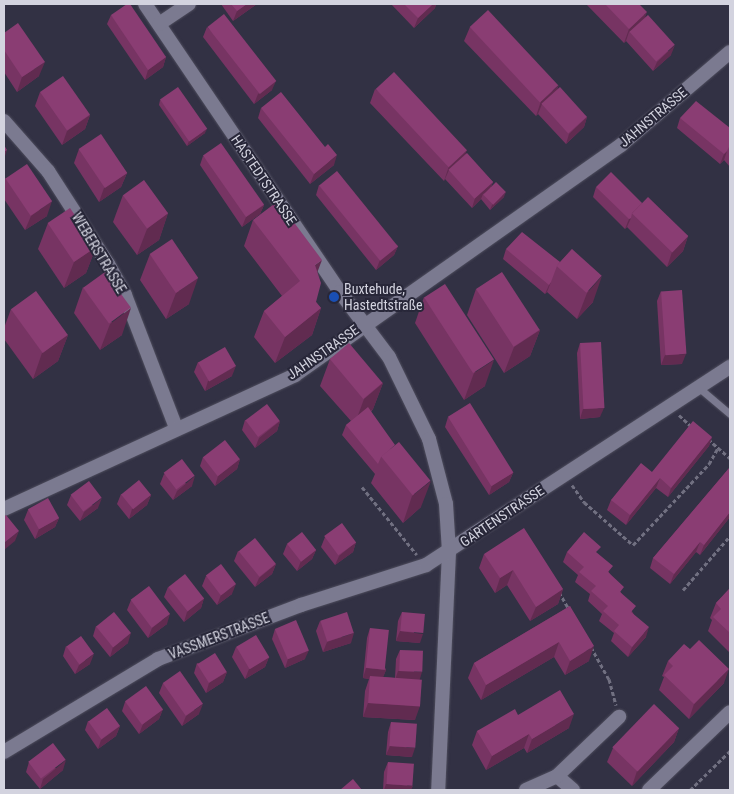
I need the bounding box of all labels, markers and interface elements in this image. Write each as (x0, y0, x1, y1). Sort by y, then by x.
street label: JAHNSTRASSE (616, 84, 690, 150)
street label: HASTEDTSTRASSE (228, 132, 300, 228)
street label: WEBERSTRASSE (68, 210, 130, 296)
place label: Buxtehude, Hastedtstraße (344, 281, 423, 314)
marker: Buxtehude, Hastedtstraße (328, 291, 340, 303)
street label: JAHNSTRASSE (284, 321, 362, 383)
street label: GARTENSTRASSE (457, 482, 547, 550)
street label: VASSMERSTRASSE (166, 609, 272, 663)

